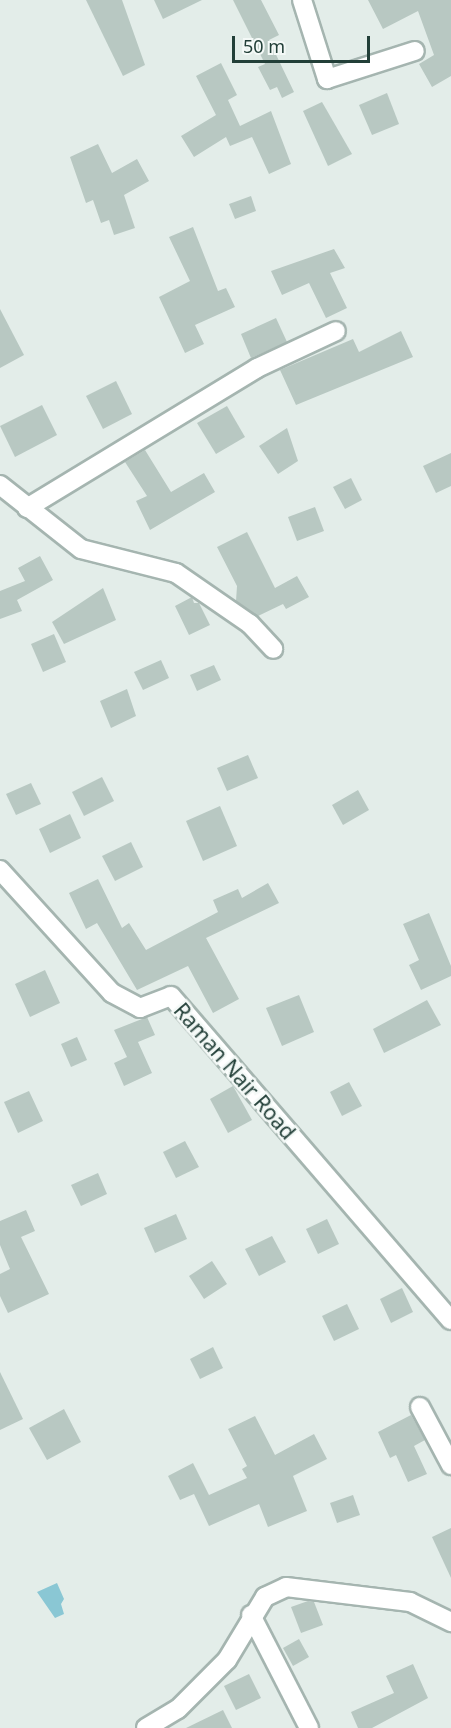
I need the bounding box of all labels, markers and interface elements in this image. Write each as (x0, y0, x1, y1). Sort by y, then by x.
scale bar (235, 24, 373, 62)
text: 50 m (243, 34, 285, 58)
street label: Raman Nair Road (169, 998, 301, 1144)

